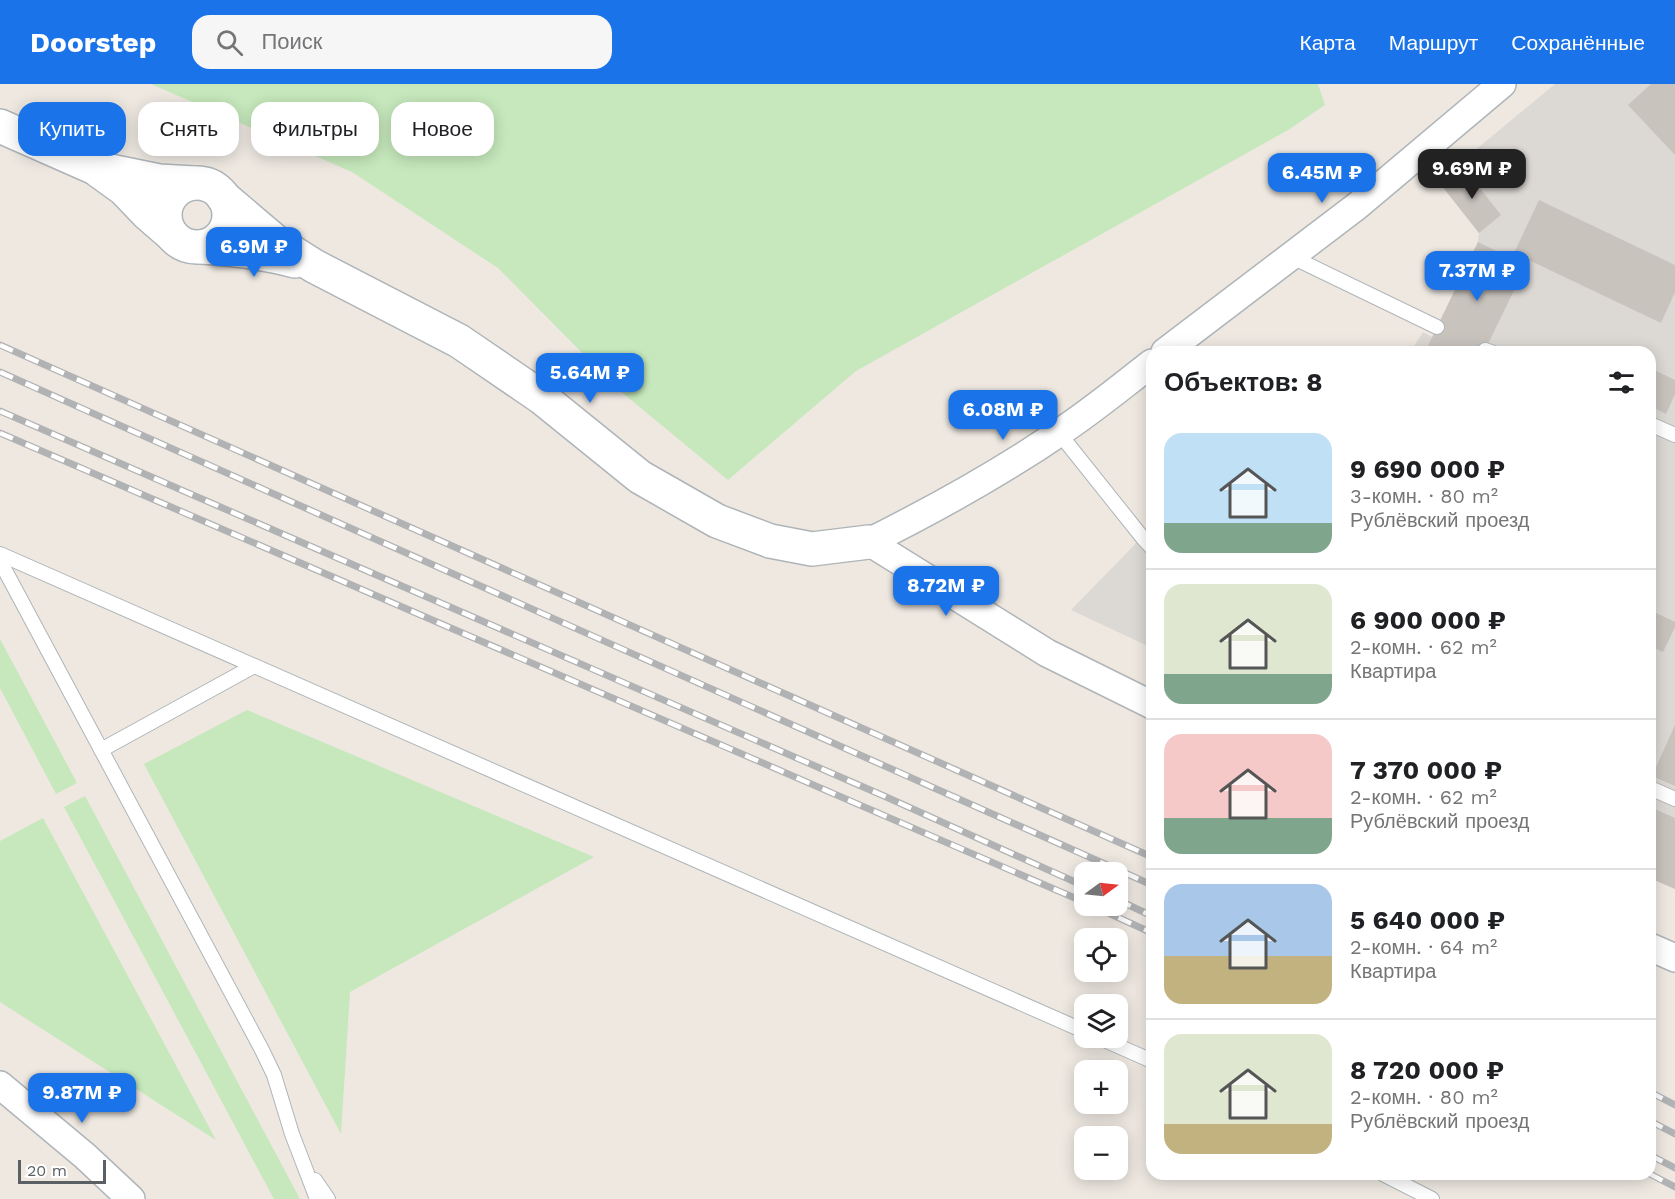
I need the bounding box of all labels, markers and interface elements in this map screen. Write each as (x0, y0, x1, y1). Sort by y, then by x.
search box (192, 15, 612, 69)
text: Doorstep (30, 26, 156, 59)
icon: search (213, 26, 246, 59)
text: Поиск (261, 29, 322, 54)
text: Карта (1300, 30, 1356, 55)
text: Маршрут (1389, 30, 1478, 55)
text: Сохранённые (1511, 30, 1645, 55)
chip: Купить (18, 102, 126, 156)
chip: Снять (138, 102, 239, 156)
chip: Фильтры (251, 102, 379, 156)
chip: Новое (391, 102, 494, 156)
pin: 9.69M ₽ (1417, 149, 1527, 200)
pin: 6.45M ₽ (1267, 153, 1377, 204)
text: 9.69M ₽ (1432, 156, 1512, 180)
text: 6.45M ₽ (1282, 160, 1362, 184)
pin: 6.9M ₽ (205, 227, 303, 278)
text: 6.9M ₽ (220, 234, 288, 258)
pin: 7.37M ₽ (1422, 251, 1532, 302)
text: 7.37M ₽ (1439, 258, 1515, 282)
pin: 5.64M ₽ (535, 353, 645, 404)
text: 5.64M ₽ (550, 360, 630, 384)
icon: filters (1605, 366, 1638, 399)
text: Объектов: 8 (1164, 367, 1323, 397)
pin: 6.08M ₽ (948, 390, 1058, 441)
text: 6.08M ₽ (962, 397, 1044, 421)
text: 9 690 000 ₽ (1350, 454, 1505, 484)
icon: home (1212, 457, 1284, 529)
text: 3-комн. · 80 m² (1350, 484, 1498, 508)
text: Рублёвский проезд (1350, 508, 1529, 532)
pin: 8.72M ₽ (891, 566, 1001, 617)
text: 8.72M ₽ (907, 573, 985, 597)
text: 6 900 000 ₽ (1350, 605, 1506, 635)
icon: home (1212, 608, 1284, 680)
text: 2-комн. · 62 m² (1350, 635, 1497, 659)
text: Квартира (1350, 659, 1436, 683)
text: 7 370 000 ₽ (1350, 755, 1502, 785)
icon: home (1212, 758, 1284, 830)
text: 2-комн. · 62 m² (1350, 785, 1497, 809)
text: Рублёвский проезд (1350, 809, 1529, 833)
north arrow (1074, 862, 1128, 916)
map controls (1074, 862, 1128, 1180)
text: 5 640 000 ₽ (1350, 905, 1505, 935)
icon: home (1212, 908, 1284, 980)
button: locate (1074, 928, 1128, 982)
text: 2-комн. · 64 m² (1350, 935, 1497, 959)
text: Квартира (1350, 959, 1436, 983)
button: layers (1074, 994, 1128, 1048)
text: 8 720 000 ₽ (1350, 1055, 1504, 1085)
icon: home (1212, 1058, 1284, 1130)
button: + (1074, 1060, 1128, 1114)
pin: 9.87M ₽ (27, 1073, 137, 1124)
text: 9.87M ₽ (42, 1080, 122, 1104)
text: 2-комн. · 80 m² (1350, 1085, 1498, 1109)
text: Рублёвский проезд (1350, 1109, 1529, 1133)
button: − (1074, 1126, 1128, 1180)
scale bar (18, 1157, 106, 1184)
text: 20 m (27, 1161, 67, 1180)

